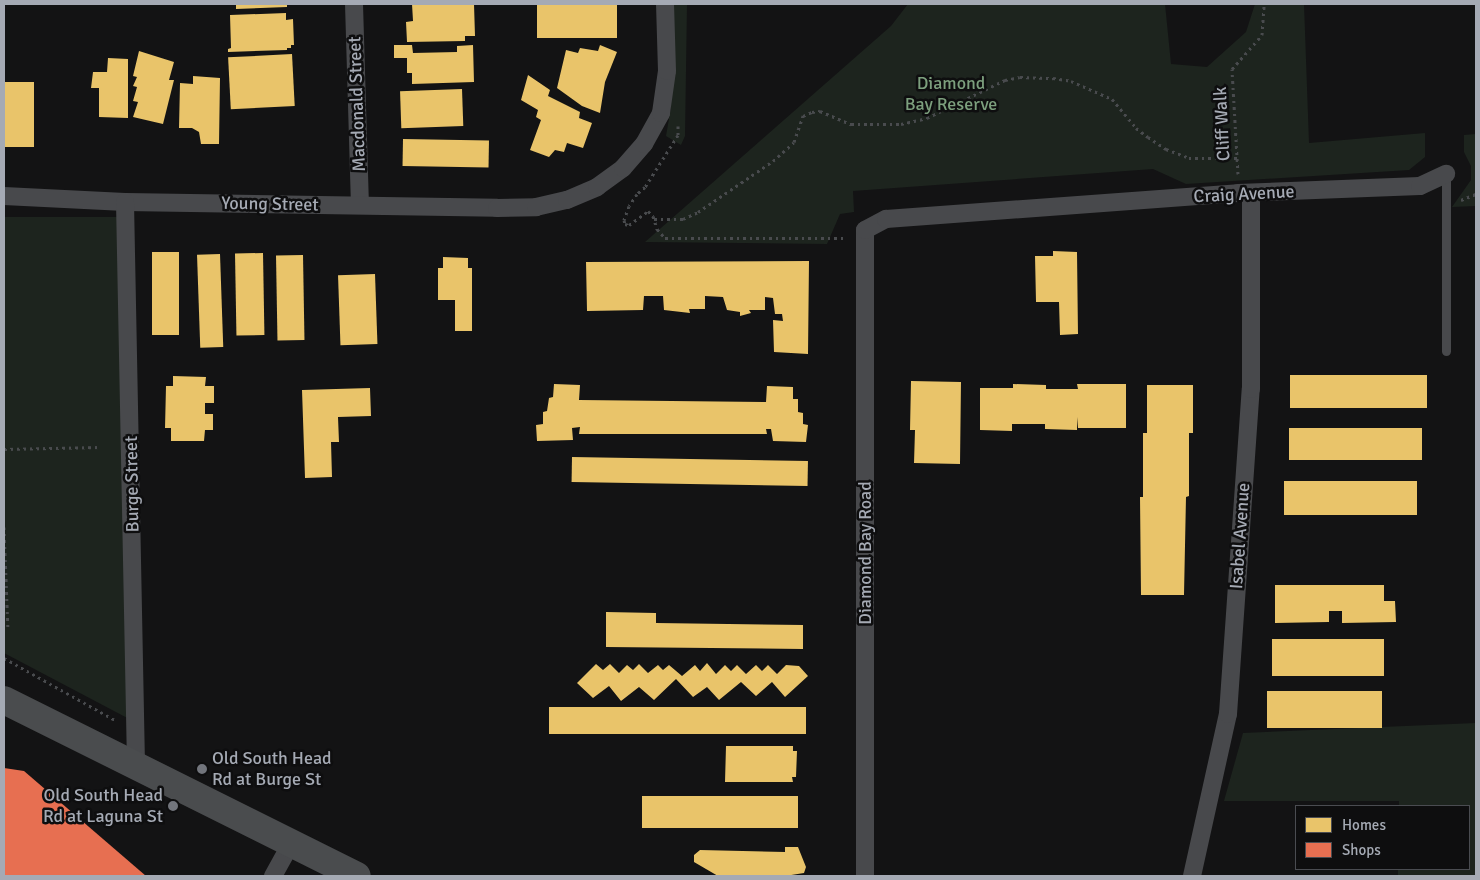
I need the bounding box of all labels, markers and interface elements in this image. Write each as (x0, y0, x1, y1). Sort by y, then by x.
street label: Macdonald Street (344, 36, 370, 172)
park label: Diamond Bay Reserve (905, 73, 997, 116)
street label: Cliff Walk (1209, 86, 1235, 162)
street label: Craig Avenue (1193, 181, 1295, 207)
street label: Young Street (221, 192, 319, 216)
street label: Burge Street (120, 436, 144, 532)
street label: Diamond Bay Road (854, 481, 876, 625)
street label: Isabel Avenue (1226, 482, 1254, 590)
place label: Old South Head Rd at Burge St (212, 748, 332, 791)
marker: Old South Head Rd at Burge St (196, 763, 208, 775)
place label: Old South Head Rd at Laguna St (43, 785, 163, 828)
marker: Old South Head Rd at Laguna St (167, 800, 179, 812)
legend (1295, 805, 1470, 870)
text: Homes (1342, 816, 1386, 834)
text: Shops (1342, 841, 1381, 859)

